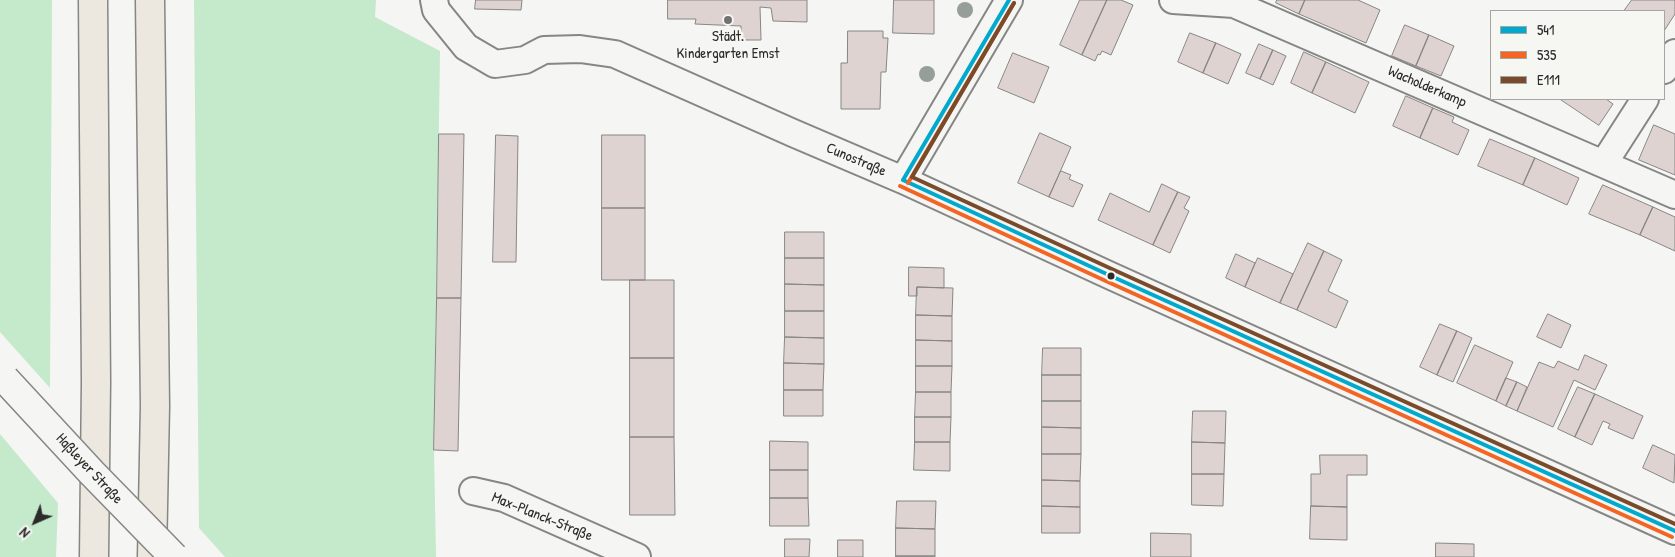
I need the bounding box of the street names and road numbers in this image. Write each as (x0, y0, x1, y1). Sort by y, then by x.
street label: Wacholderkamp (1385, 62, 1469, 112)
street label: Cunostraße (823, 139, 889, 181)
street label: Haßleyer Straße (52, 430, 126, 508)
street label: Max-Planck-Straße (489, 489, 595, 545)

